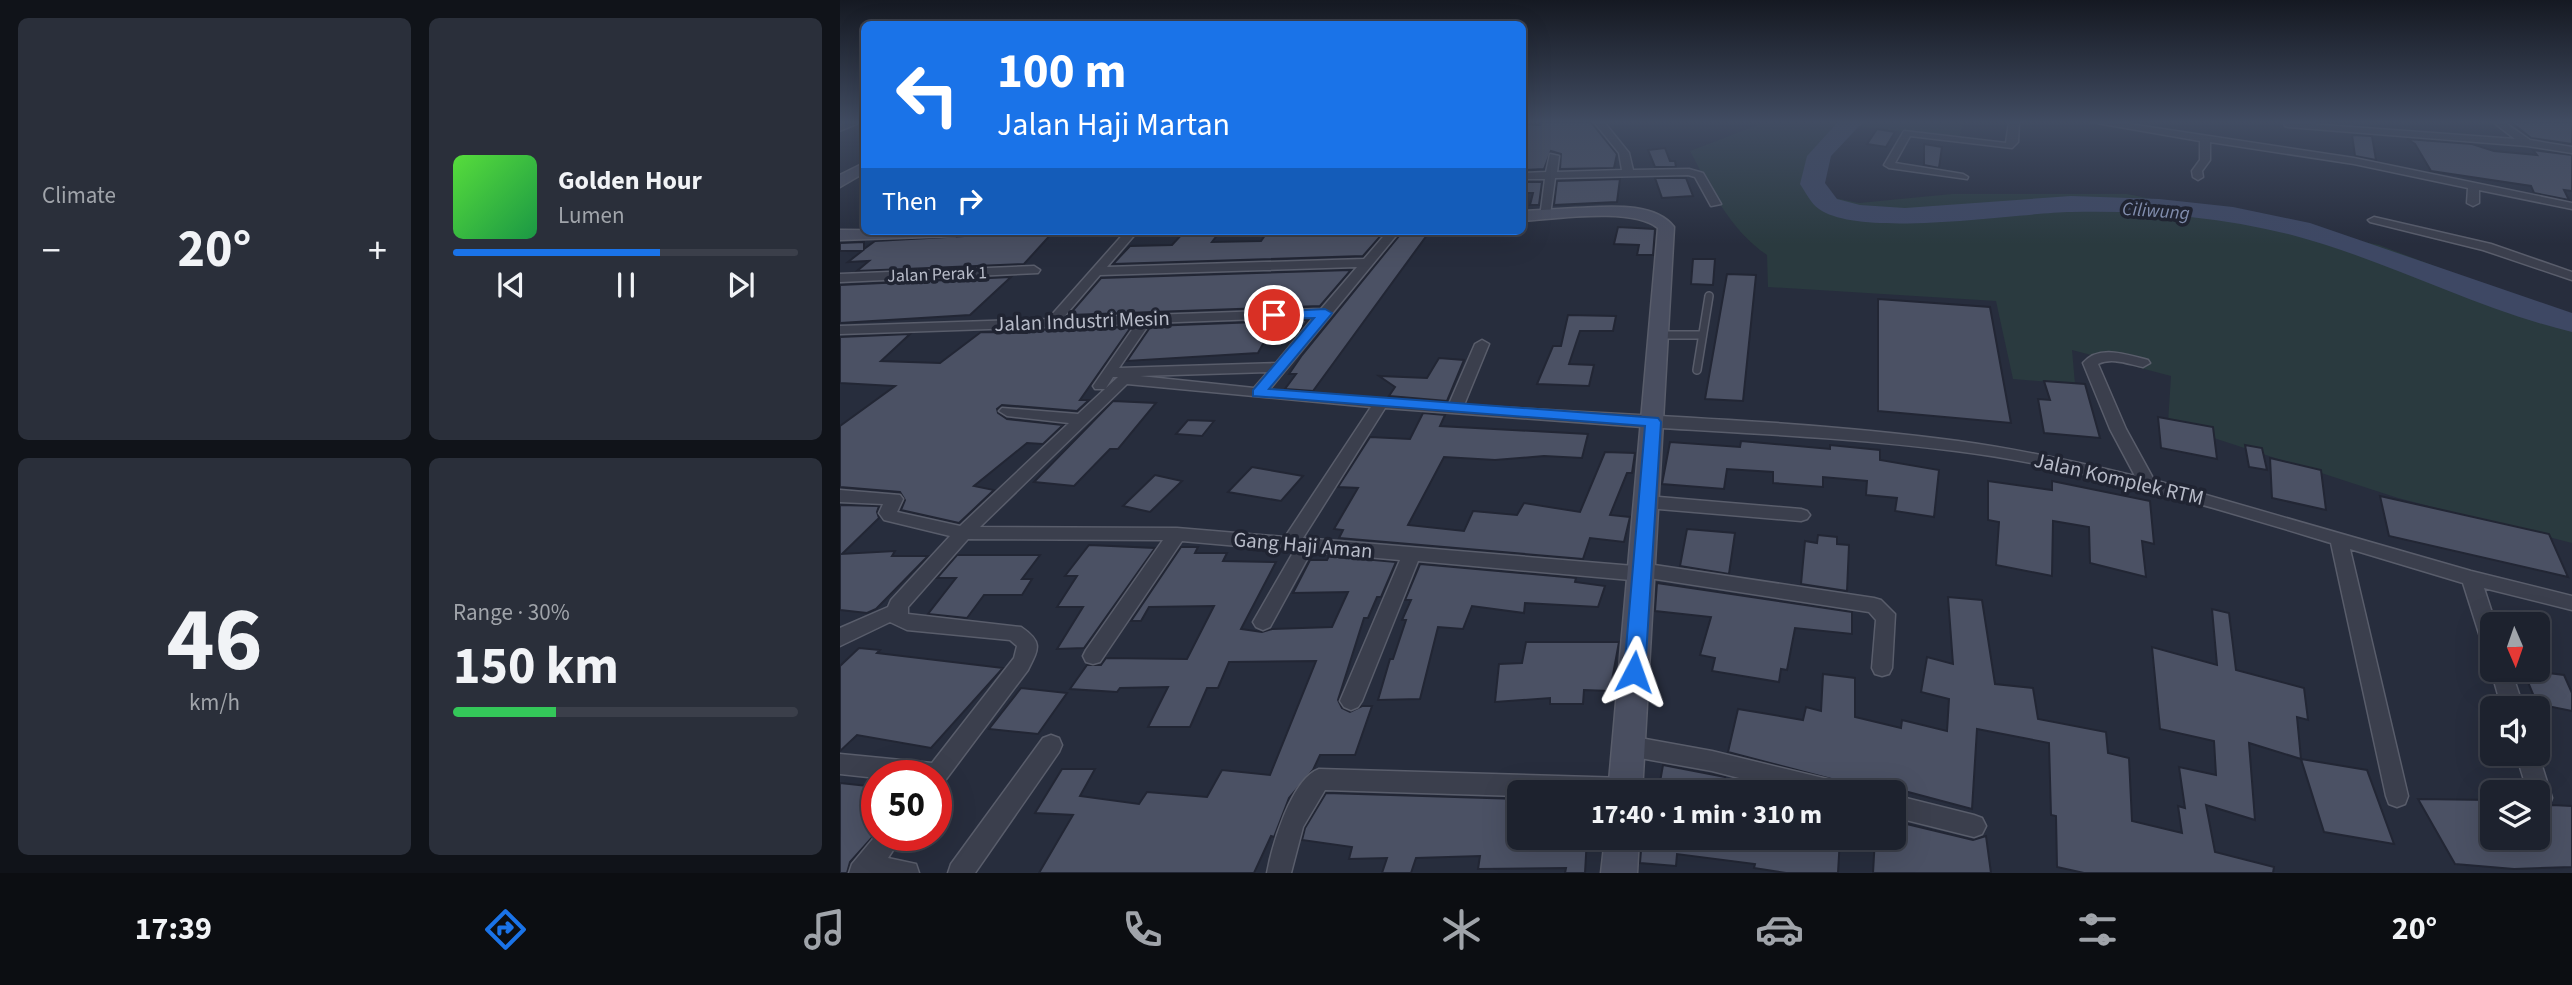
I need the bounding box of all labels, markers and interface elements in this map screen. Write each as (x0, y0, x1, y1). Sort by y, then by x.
text: 100 m (997, 37, 1126, 107)
icon: left (882, 49, 973, 140)
text: Jalan Haji Martan (997, 102, 1230, 148)
text: Golden Hour (558, 162, 702, 199)
text: Climate (42, 179, 116, 212)
icon: right (951, 182, 989, 220)
text: Then (882, 183, 937, 220)
water label: Ciliwung (2121, 196, 2191, 227)
text: Lumen (558, 199, 625, 232)
text: 20° (178, 213, 251, 287)
text: − (42, 224, 61, 278)
text: + (368, 224, 387, 278)
street label: Jalan Perak 1 (887, 260, 987, 289)
icon: previous (492, 266, 530, 304)
icon: pause (607, 266, 645, 304)
icon: next (722, 266, 760, 304)
pin (1244, 285, 1304, 345)
icon: arrive (1255, 296, 1293, 334)
street label: Jalan Industri Mesin (994, 303, 1170, 339)
street label: Jalan Komplek RTM (2031, 445, 2207, 513)
street label: Gang Haji Aman (1232, 524, 1374, 566)
text: 46 (166, 576, 263, 705)
text: Range · 30% (453, 596, 570, 629)
north arrow (2480, 612, 2550, 682)
map controls (2480, 612, 2550, 850)
text: 150 km (453, 630, 619, 704)
position arrow (1597, 635, 1671, 709)
text: km/h (189, 686, 240, 719)
button: sound (2480, 696, 2550, 766)
speed limit sign: 50 (861, 760, 952, 851)
button: layers (2480, 780, 2550, 850)
text: 17:40 · 1 min · 310 m (1591, 796, 1822, 833)
icon: directions (481, 905, 530, 954)
icon: music (800, 905, 849, 954)
icon: phone (1118, 905, 1167, 954)
icon: climate (1437, 905, 1486, 954)
icon: car (1755, 905, 1804, 954)
icon: filters (2073, 905, 2122, 954)
text: 17:39 (135, 906, 212, 952)
text: 20° (2392, 906, 2437, 952)

